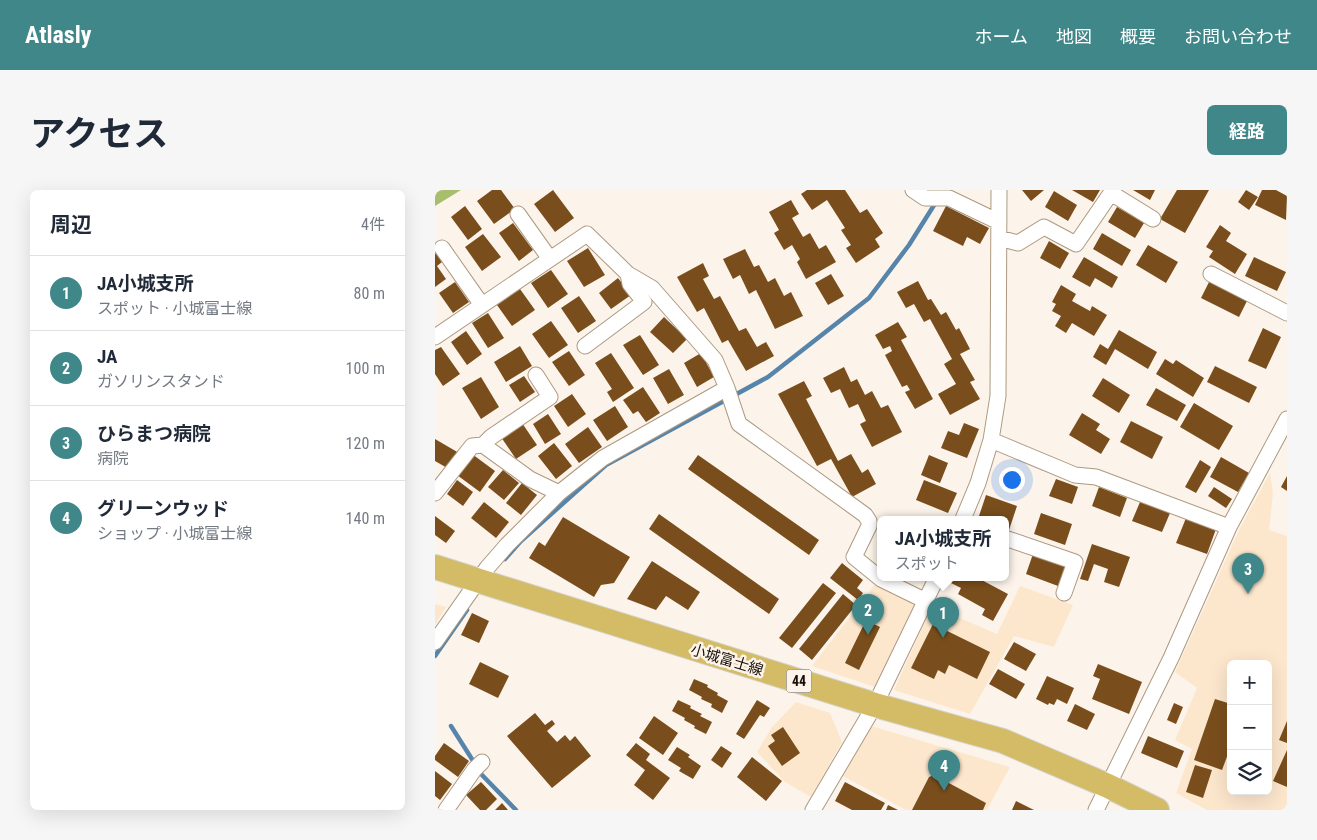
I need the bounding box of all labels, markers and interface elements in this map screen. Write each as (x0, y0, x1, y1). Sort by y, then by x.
text: Atlasly (25, 21, 91, 49)
text: ホーム (975, 26, 1028, 47)
text: 地図 (1056, 26, 1092, 47)
text: 概要 (1120, 26, 1156, 47)
text: お問い合わせ (1184, 26, 1292, 47)
button: 経路 (1207, 105, 1287, 155)
text: アクセス (30, 114, 168, 155)
text: 周辺 (50, 213, 92, 237)
text: 4件 (361, 215, 385, 234)
text: JA小城支所 (97, 272, 193, 295)
text: 1 (62, 284, 70, 303)
text: 80 m (353, 284, 385, 303)
text: スポット · 小城富士線 (97, 299, 252, 318)
text: JA (97, 345, 117, 368)
text: 2 (62, 359, 70, 378)
text: 100 m (346, 359, 385, 378)
text: ガソリンスタンド (97, 372, 225, 391)
text: ひらまつ病院 (97, 422, 211, 445)
text: 3 (62, 434, 70, 453)
text: 120 m (346, 434, 385, 453)
text: 病院 (97, 449, 129, 468)
your location (999, 467, 1025, 493)
text: グリーンウッド (97, 497, 229, 520)
text: 4 (62, 509, 70, 528)
text: 140 m (346, 509, 385, 528)
popup (877, 516, 1009, 581)
text: ショップ · 小城富士線 (97, 524, 252, 543)
text: JA小城支所 (895, 527, 991, 550)
pin: 3 (1232, 553, 1264, 594)
text: スポット (895, 554, 959, 573)
pin: 2 (852, 594, 884, 635)
pin: 1 (927, 597, 959, 638)
street label: 小城富士線 (688, 640, 766, 680)
map controls (1227, 660, 1272, 795)
button: + (1227, 660, 1272, 705)
road number: 44 (787, 670, 811, 692)
button: − (1227, 705, 1272, 750)
pin: 4 (928, 750, 960, 791)
button: layers (1227, 750, 1272, 795)

